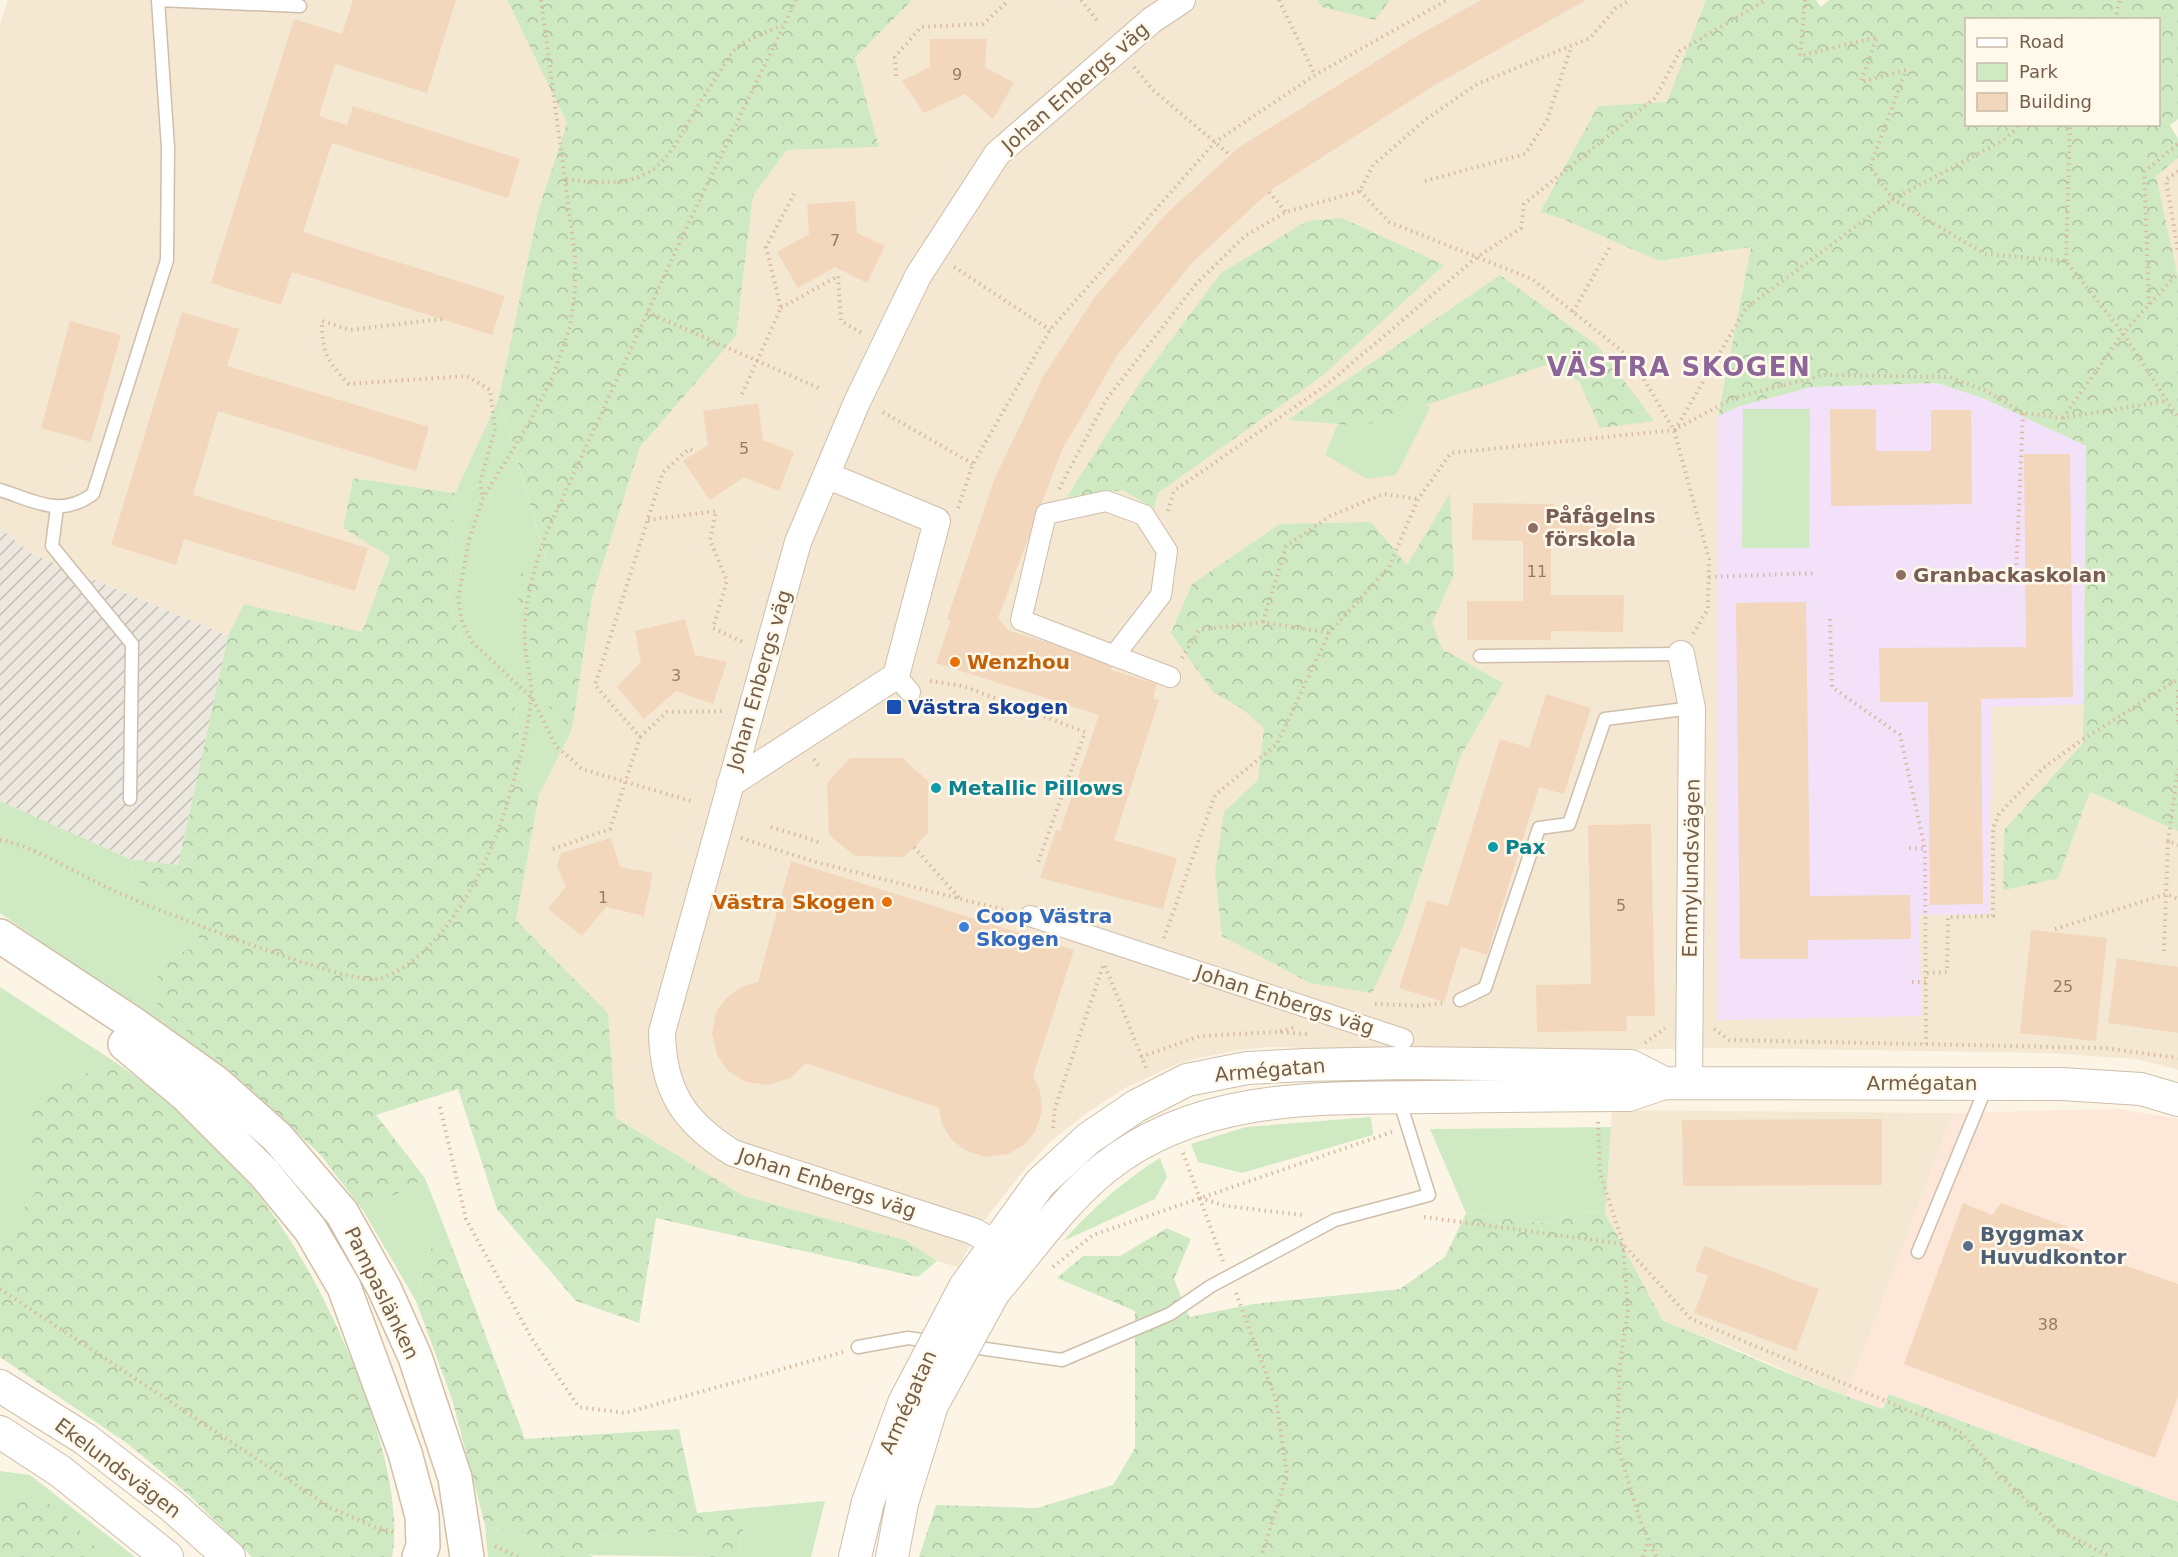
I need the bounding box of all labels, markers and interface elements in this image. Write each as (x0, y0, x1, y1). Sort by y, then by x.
street label: Johan Enbergs väg (995, 17, 1153, 159)
legend (1965, 18, 2160, 126)
text: Road (2019, 31, 2064, 52)
text: Park (2019, 61, 2058, 82)
house number: 9 (952, 65, 962, 84)
text: Building (2019, 91, 2092, 112)
house number: 7 (830, 231, 840, 250)
district label: VÄSTRA SKOGEN (1547, 351, 1811, 382)
house number: 5 (739, 439, 749, 458)
place label: Påfågelns förskola (1545, 504, 1656, 551)
marker: Påfågelns förskola (1526, 521, 1540, 535)
house number: 11 (1527, 562, 1547, 581)
place label: Granbackaskolan (1913, 563, 2106, 587)
marker: Granbackaskolan (1894, 568, 1908, 582)
street label: Johan Enbergs väg (721, 587, 796, 775)
place label: Wenzhou (967, 650, 1070, 674)
marker: Wenzhou (948, 655, 962, 669)
house number: 3 (671, 666, 681, 685)
place label: Västra skogen (908, 695, 1068, 719)
marker: Västra skogen (885, 698, 903, 716)
place label: Metallic Pillows (948, 776, 1123, 800)
street label: Emmylundsvägen (1677, 778, 1705, 958)
marker: Metallic Pillows (929, 781, 943, 795)
place label: Pax (1505, 835, 1546, 859)
marker: Pax (1486, 840, 1500, 854)
house number: 1 (598, 888, 608, 907)
place label: Västra Skogen (712, 890, 875, 914)
marker: Västra Skogen (880, 895, 894, 909)
house number: 5 (1616, 896, 1626, 915)
place label: Coop Västra Skogen (976, 904, 1112, 951)
marker: Coop Västra Skogen (957, 920, 971, 934)
street label: Johan Enbergs väg (1191, 959, 1377, 1040)
house number: 25 (2053, 977, 2073, 996)
street label: Armégatan (1214, 1053, 1326, 1087)
street label: Armégatan (1866, 1071, 1978, 1095)
street label: Johan Enbergs väg (733, 1142, 919, 1223)
place label: Byggmax Huvudkontor (1980, 1222, 2127, 1269)
street label: Pampaslänken (340, 1223, 424, 1363)
marker: Byggmax Huvudkontor (1961, 1239, 1975, 1253)
house number: 38 (2038, 1315, 2058, 1334)
street label: Armégatan (874, 1346, 942, 1458)
street label: Ekelundsvägen (50, 1413, 186, 1523)

